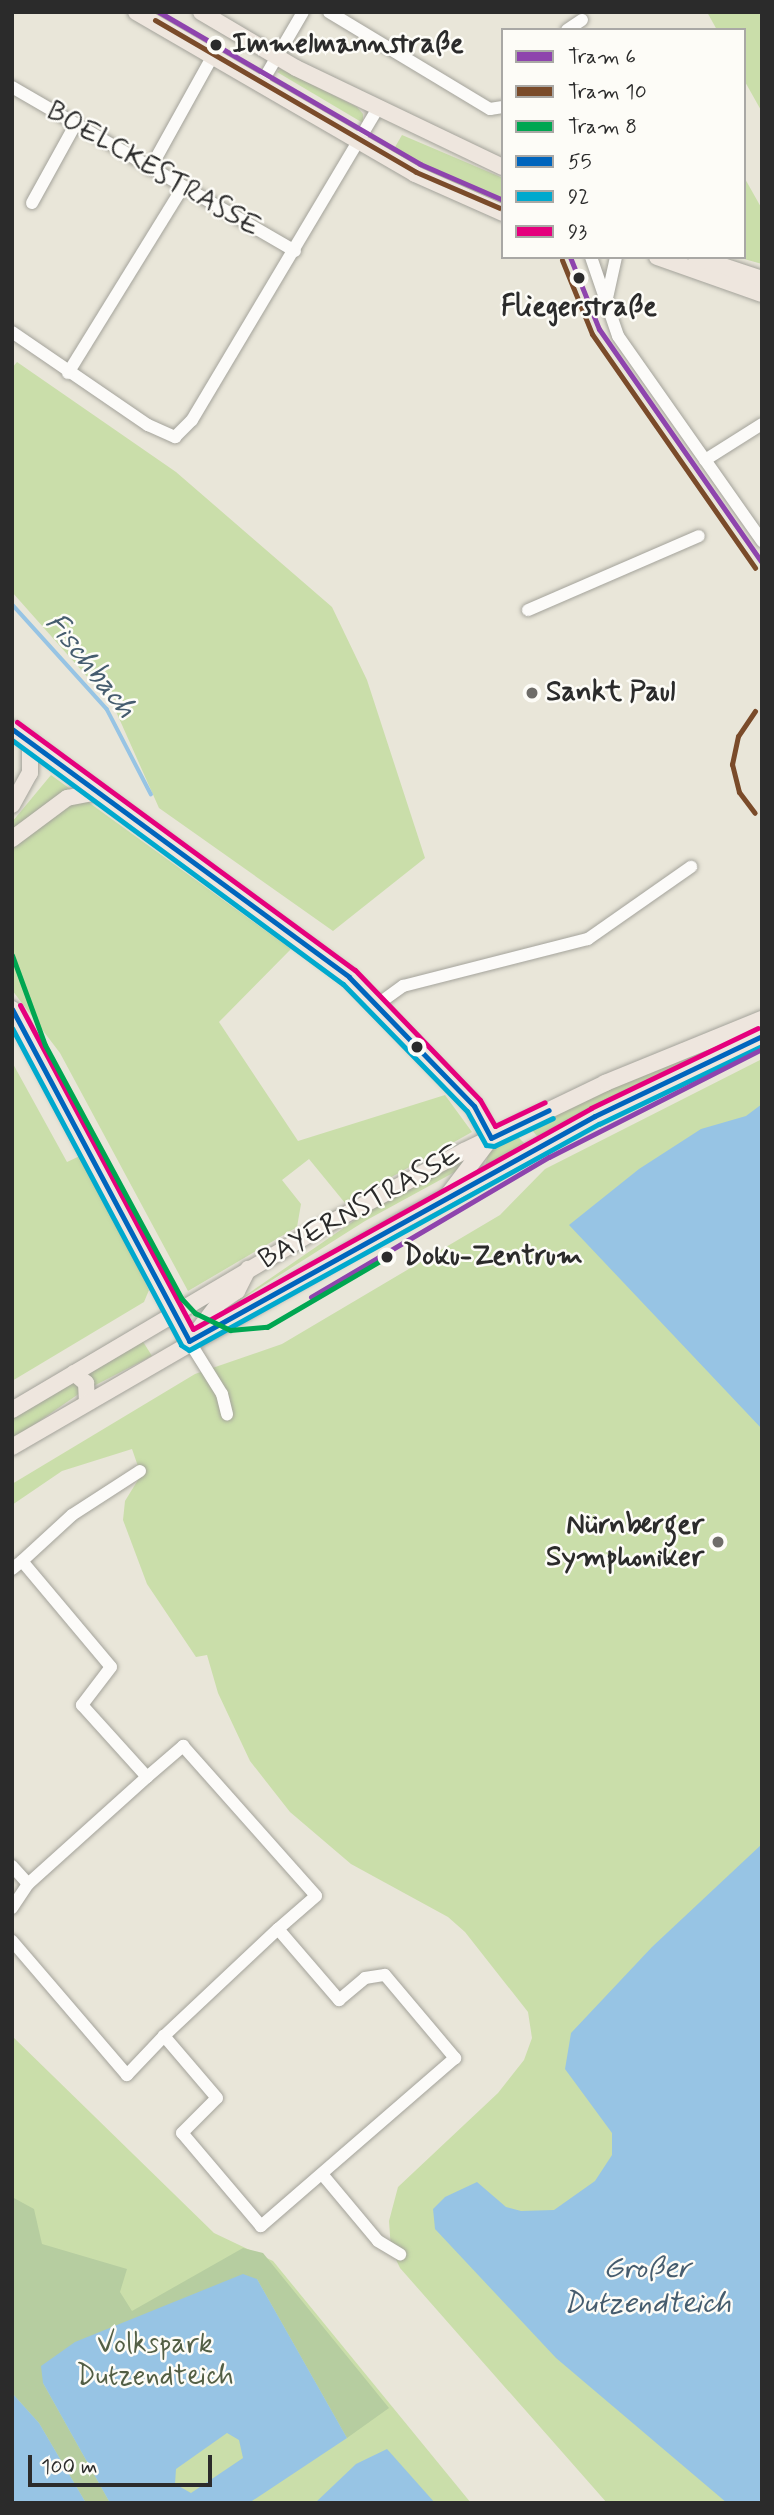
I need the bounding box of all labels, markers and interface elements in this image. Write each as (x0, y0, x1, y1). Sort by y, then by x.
place label: Immelmannstraße (232, 28, 464, 62)
legend (501, 28, 746, 259)
marker: Immelmannstraße (206, 35, 226, 55)
text: Tram 6 (568, 43, 636, 71)
text: Tram 10 (568, 78, 647, 106)
street label: BOELCKESTRASSE (40, 95, 266, 245)
text: Tram 8 (568, 113, 637, 141)
text: 55 (568, 148, 592, 176)
text: 92 (568, 183, 589, 211)
text: 93 (568, 218, 587, 246)
marker: Fliegerstraße (569, 268, 589, 288)
place label: Fliegerstraße (501, 291, 657, 325)
water label: Fischbach (37, 606, 143, 726)
place label: Sankt Paul (546, 676, 676, 710)
marker: Sankt Paul (524, 685, 540, 701)
unlabelled marker (410, 1040, 424, 1054)
street label: BAYERNSTRASSE (253, 1139, 467, 1277)
place label: Doku-Zentrum (403, 1240, 583, 1274)
marker: Doku-Zentrum (377, 1247, 397, 1267)
place label: Nürnberger Symphoniker (546, 1509, 704, 1575)
marker: Nürnberger Symphoniker (710, 1534, 726, 1550)
water label: Großer Dutzendteich (563, 2251, 731, 2322)
park label: Volkspark Dutzendteich (76, 2328, 234, 2394)
scale bar (32, 2442, 215, 2486)
text: 100 m (41, 2453, 97, 2481)

